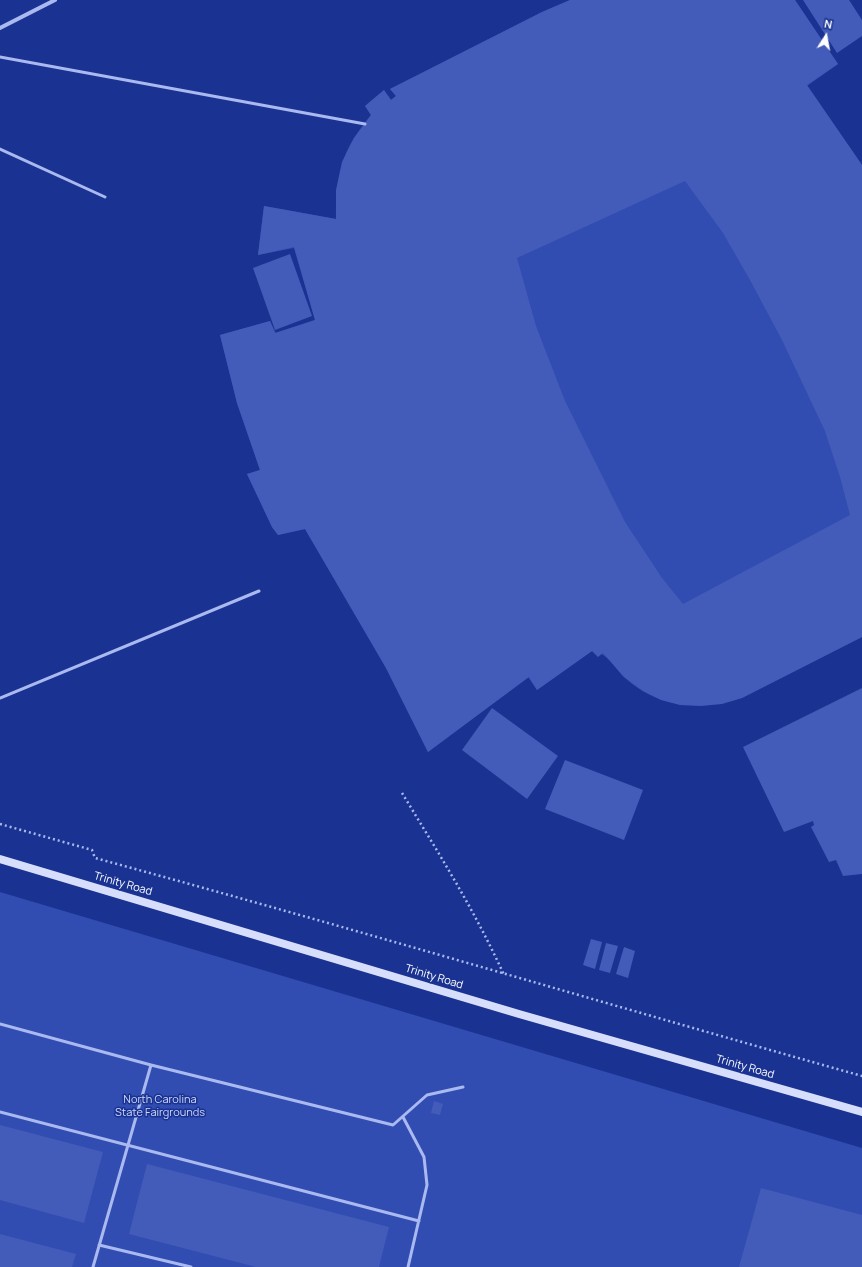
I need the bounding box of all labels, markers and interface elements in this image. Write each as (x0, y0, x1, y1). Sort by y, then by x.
north arrow (806, 16, 846, 56)
text: N (823, 16, 834, 32)
street label: Trinity Road (92, 869, 154, 899)
street label: Trinity Road (403, 962, 465, 992)
street label: Trinity Road (714, 1052, 776, 1082)
park label: North Carolina State Fairgrounds (115, 1093, 205, 1119)

